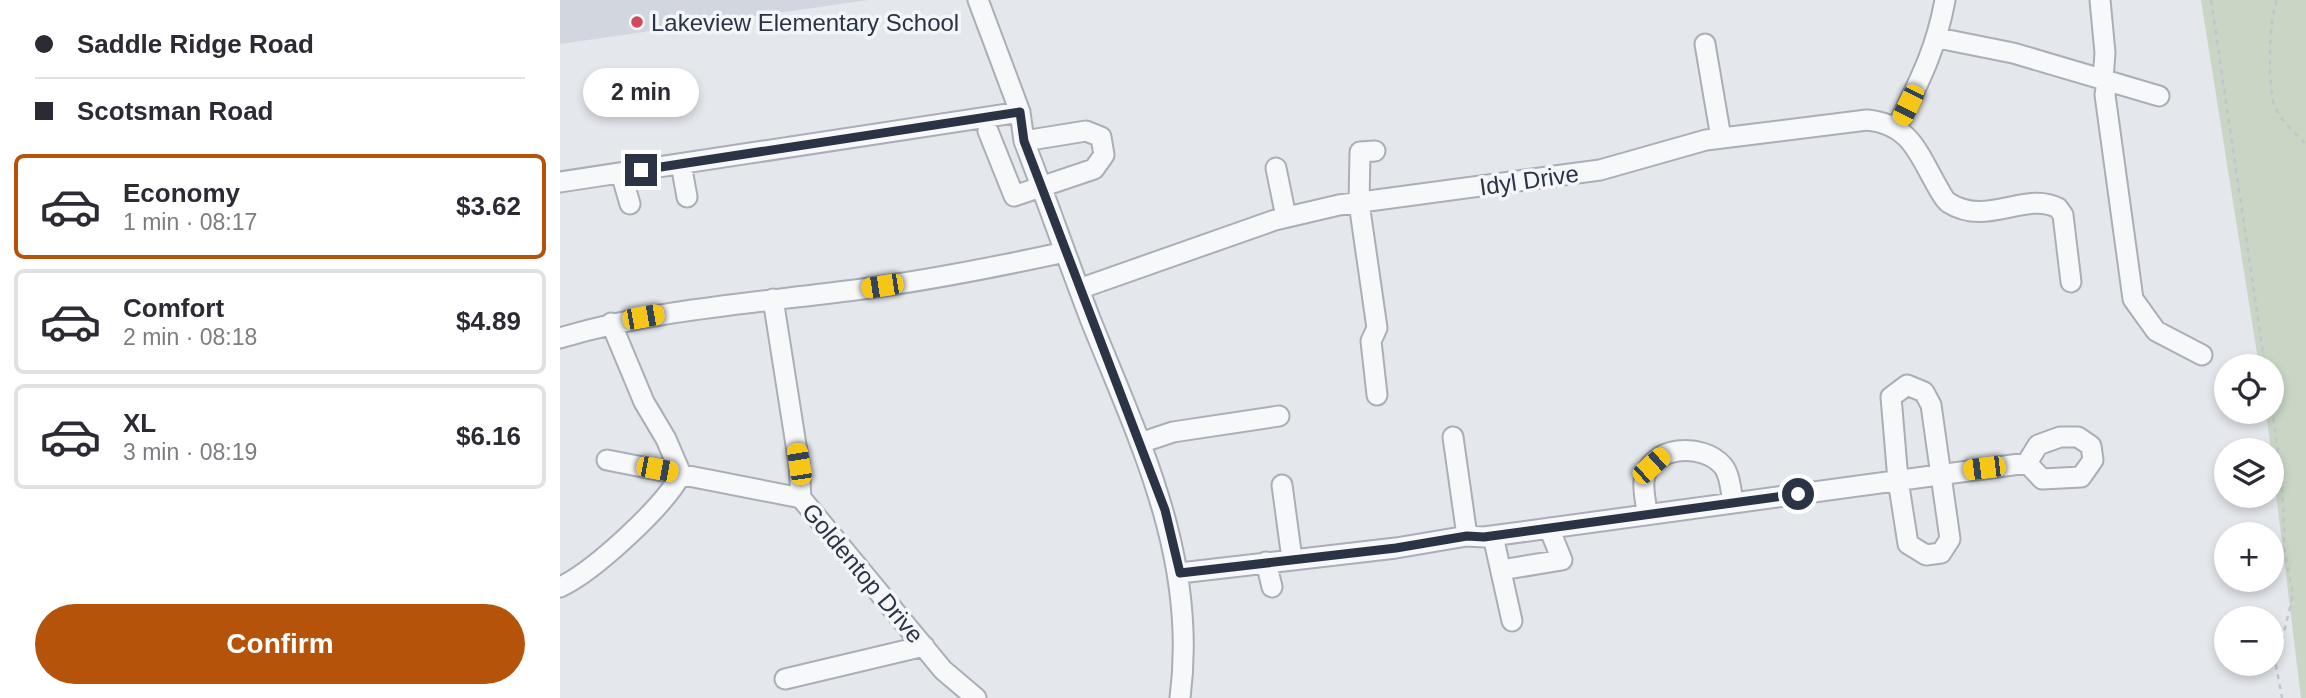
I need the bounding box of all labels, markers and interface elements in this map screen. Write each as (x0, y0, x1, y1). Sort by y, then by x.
place label: Lakeview Elementary School (651, 9, 959, 36)
marker: Lakeview Elementary School (629, 14, 645, 30)
text: Saddle Ridge Road (77, 29, 314, 59)
callout: 2 min (583, 68, 699, 118)
text: 2 min (611, 79, 671, 105)
car (1890, 82, 1927, 128)
text: Scotsman Road (77, 96, 274, 126)
route end (625, 154, 657, 186)
street label: Idyl Drive (1478, 160, 1580, 200)
icon: car (39, 175, 102, 238)
text: Economy (123, 178, 240, 208)
text: $3.62 (456, 191, 521, 221)
text: 1 min · 08:17 (123, 209, 257, 235)
car (860, 272, 905, 300)
icon: car (39, 290, 102, 353)
text: Comfort (123, 293, 224, 323)
car (621, 303, 666, 331)
text: $4.89 (456, 306, 521, 336)
text: 2 min · 08:18 (123, 324, 257, 350)
map controls (2214, 354, 2284, 676)
button: locate (2214, 354, 2284, 424)
icon: car (39, 405, 102, 468)
text: XL (123, 408, 156, 438)
text: $6.16 (456, 421, 521, 451)
button: layers (2214, 438, 2284, 508)
text: 3 min · 08:19 (123, 439, 257, 465)
car (786, 442, 813, 486)
car (1629, 444, 1674, 488)
car (635, 455, 680, 483)
car (1962, 455, 2007, 481)
route start (1782, 478, 1814, 510)
street label: Goldentop Drive (797, 498, 929, 648)
button: + (2214, 522, 2284, 592)
button: Confirm (35, 604, 525, 684)
button: − (2214, 606, 2284, 676)

